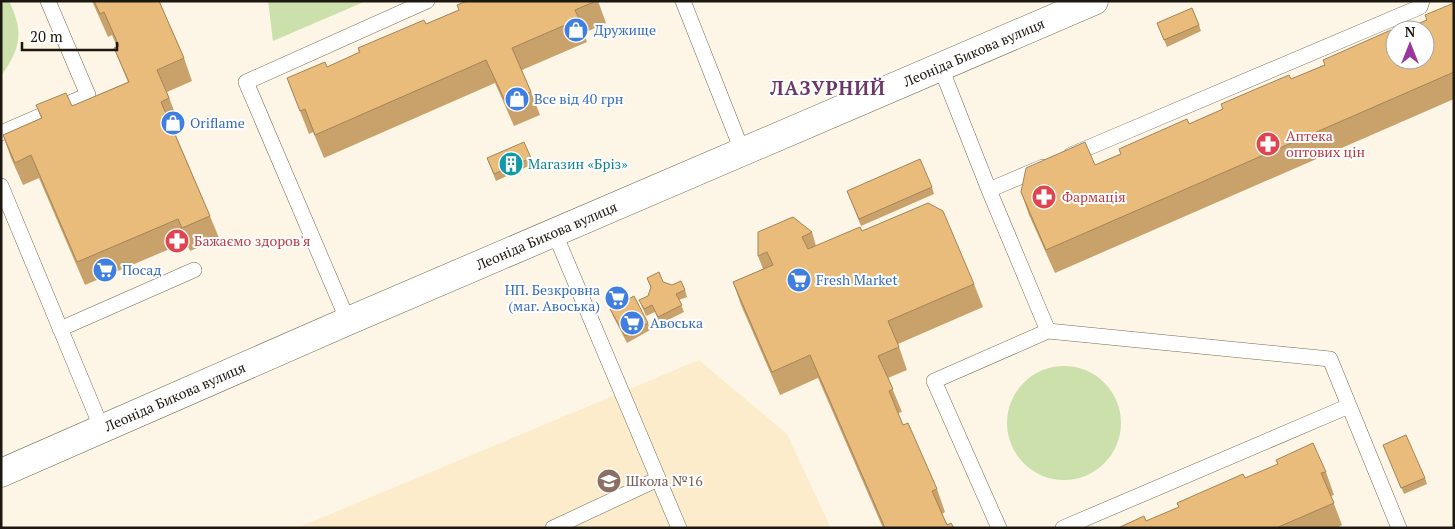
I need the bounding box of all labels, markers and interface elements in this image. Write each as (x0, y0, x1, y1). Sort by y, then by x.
street label: Леоніда Бикова вулиця (899, 13, 1047, 91)
shop icon: Дружище (563, 17, 589, 43)
scale bar (22, 20, 118, 52)
place label: Дружище (594, 20, 656, 39)
north arrow (1385, 20, 1435, 70)
text: N (1405, 22, 1416, 41)
text: 20 m (30, 26, 63, 46)
district label: ЛАЗУРНИЙ (769, 75, 886, 100)
shop icon: Все від 40 грн (504, 86, 530, 112)
place label: Все від 40 грн (534, 89, 624, 108)
shop icon: Oriflame (160, 110, 186, 136)
place label: Oriflame (190, 113, 245, 132)
place label: Аптека оптових цін (1286, 126, 1365, 161)
pharmacy icon: Аптека оптових цін (1255, 131, 1281, 157)
building icon: Магазин «Бріз» (498, 151, 524, 177)
place label: Магазин «Бріз» (528, 154, 628, 173)
pharmacy icon: Фармація (1031, 184, 1057, 210)
place label: Фармація (1062, 187, 1126, 206)
street label: Леоніда Бикова вулиця (472, 197, 620, 274)
pharmacy icon: Бажаємо здоров'я (164, 228, 190, 254)
place label: Бажаємо здоров'я (194, 231, 310, 250)
supermarket icon: Посад (92, 257, 118, 283)
place label: Посад (122, 260, 161, 279)
supermarket icon: Fresh Market (786, 267, 812, 293)
place label: Fresh Market (816, 270, 898, 289)
place label: НП. Безкровна (маг. Авоська) (505, 280, 600, 315)
supermarket icon: НП. Безкровна (маг. Авоська) (604, 285, 630, 311)
supermarket icon: Авоська (619, 310, 645, 336)
place label: Авоська (650, 313, 703, 332)
street label: Леоніда Бикова вулиця (101, 357, 248, 436)
school or university icon: Школа №16 (596, 468, 622, 494)
place label: Школа №16 (626, 471, 703, 490)

